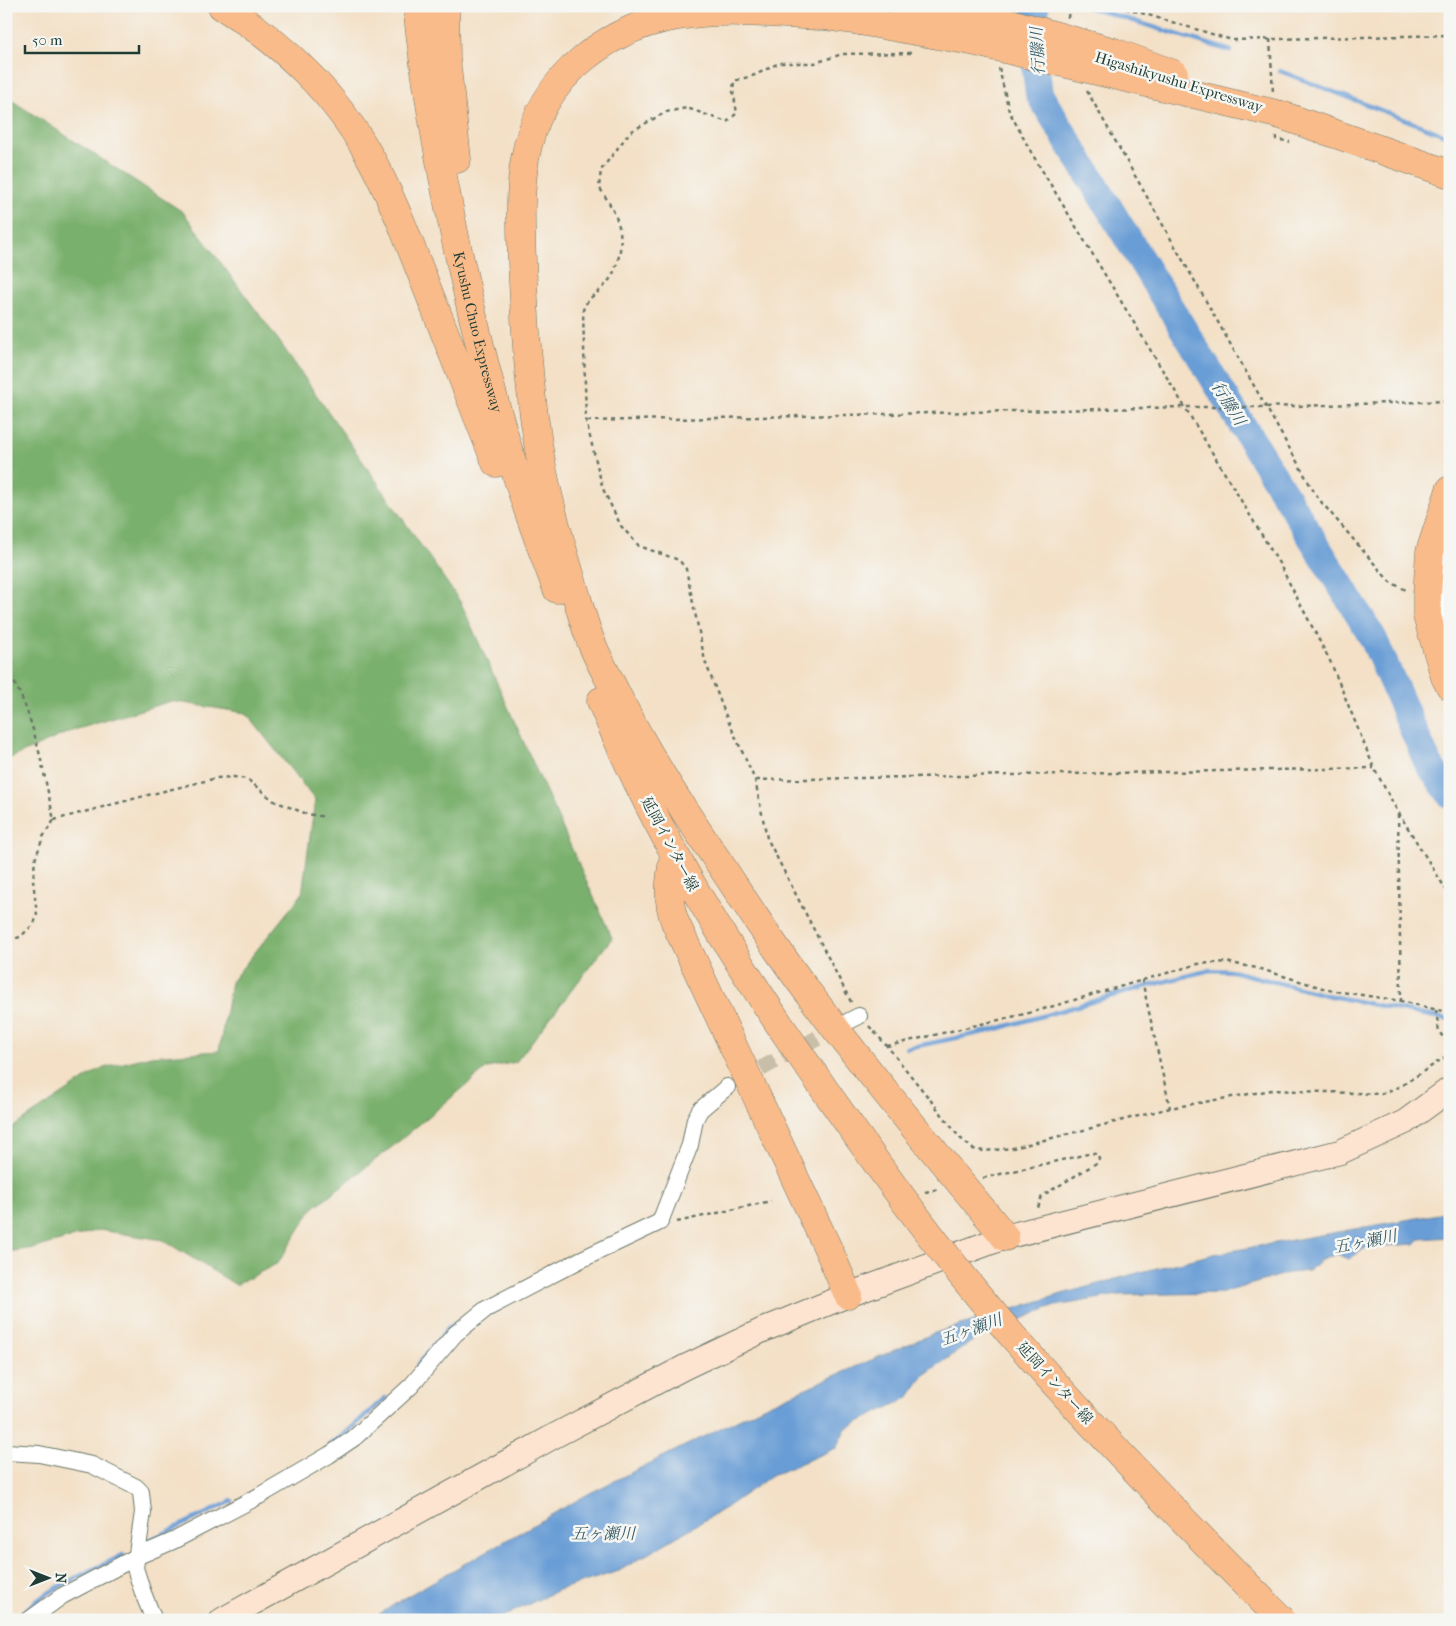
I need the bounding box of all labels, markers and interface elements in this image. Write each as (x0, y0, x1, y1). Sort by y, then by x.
scale bar (25, 22, 139, 54)
water label: 行縢川 (1027, 25, 1048, 75)
text: 50 m (32, 31, 63, 49)
street label: Higashikyushu Expressway (1093, 48, 1266, 116)
street label: Kyushu Chuo Expressway (449, 250, 506, 416)
water label: 行縢川 (1208, 378, 1250, 430)
street label: 延岡インター線 (638, 794, 702, 894)
water label: 五ヶ瀬川 (1332, 1226, 1400, 1257)
water label: 五ヶ瀬川 (938, 1309, 1006, 1349)
street label: 延岡インター線 (1013, 1338, 1097, 1428)
water label: 五ヶ瀬川 (571, 1524, 637, 1543)
north arrow (22, 1554, 72, 1604)
text: N (52, 1573, 69, 1584)

